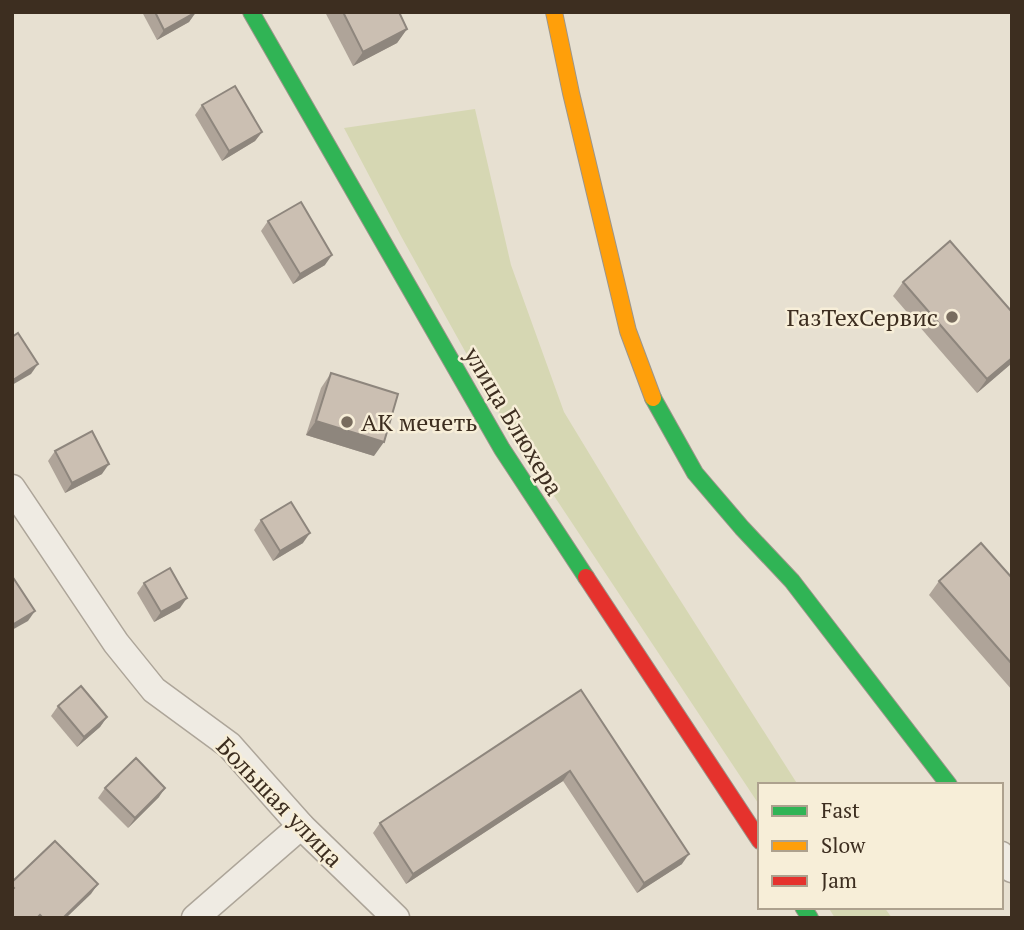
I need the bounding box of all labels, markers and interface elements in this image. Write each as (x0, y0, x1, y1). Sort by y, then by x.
place label: ГазТехСервис (786, 301, 938, 333)
marker: ГазТехСервис (944, 309, 960, 325)
street label: улица Блюхера (457, 340, 571, 501)
place label: АК мечеть (361, 406, 478, 438)
marker: АК мечеть (339, 414, 355, 430)
street label: Большая улица (210, 730, 350, 874)
legend (758, 783, 1003, 909)
text: Fast (821, 796, 860, 824)
text: Slow (821, 831, 866, 859)
text: Jam (821, 866, 857, 894)

